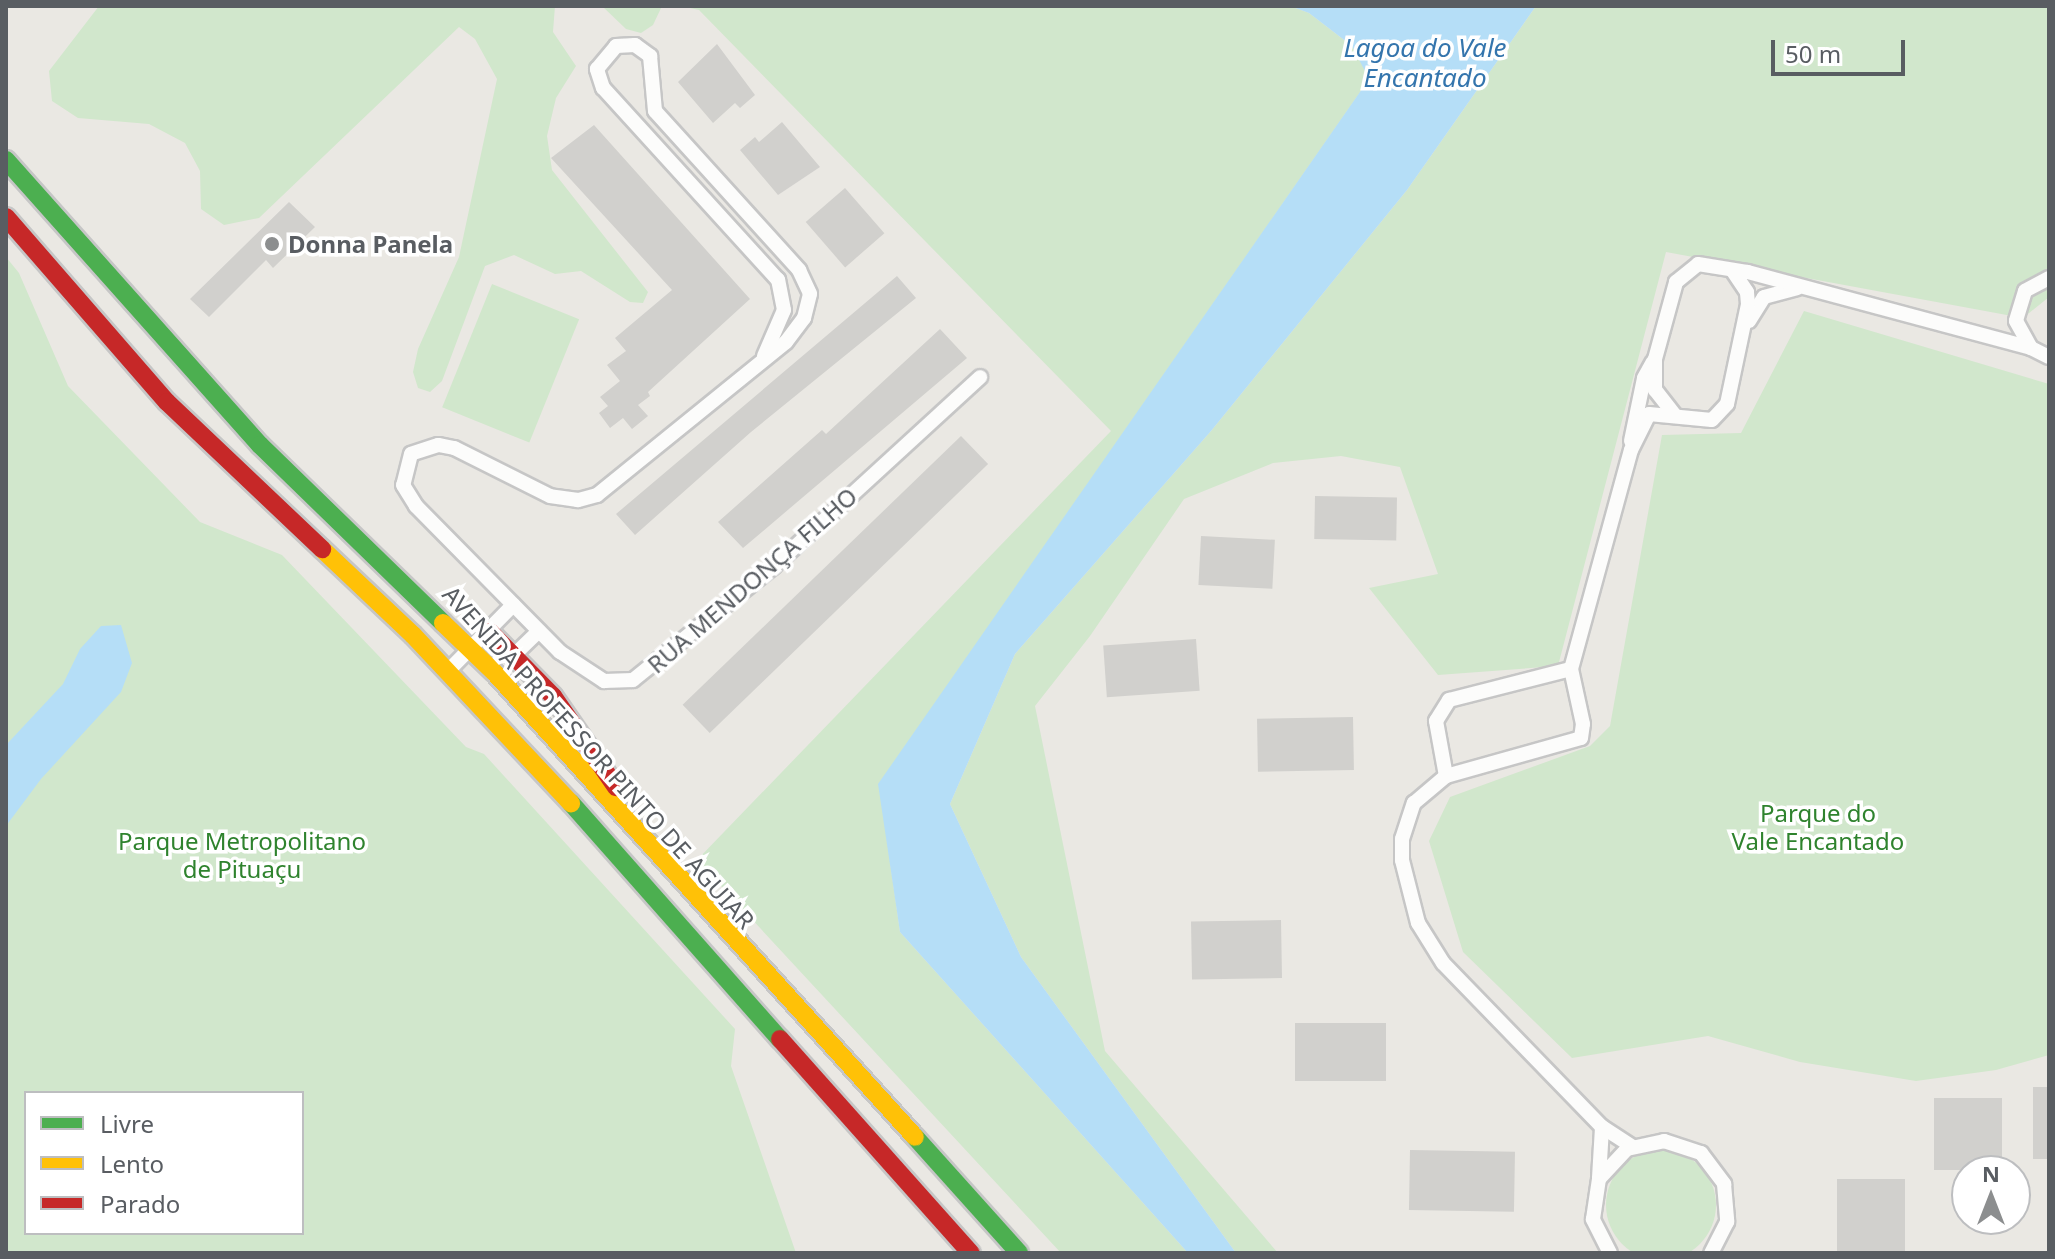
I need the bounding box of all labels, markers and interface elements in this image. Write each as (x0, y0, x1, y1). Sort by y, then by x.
scale bar (1775, 24, 1909, 74)
water label: Lagoa do Vale Encantado (1343, 32, 1507, 94)
text: 50 m (1785, 37, 1841, 70)
place label: Donna Panela (288, 230, 453, 258)
marker: Donna Panela (263, 235, 281, 253)
street label: RUA MENDONÇA FILHO (641, 481, 863, 679)
street label: AVENIDA PROFESSOR PINTO DE AGUIAR (437, 580, 761, 934)
park label: Parque do Vale Encantado (1732, 799, 1904, 855)
park label: Parque Metropolitano de Pituaçu (118, 827, 366, 883)
legend (24, 1091, 304, 1235)
text: Livre (100, 1107, 154, 1140)
text: Lento (100, 1147, 164, 1180)
north arrow (1951, 1155, 2031, 1235)
text: N (1982, 1158, 2000, 1188)
text: Parado (100, 1187, 180, 1220)

